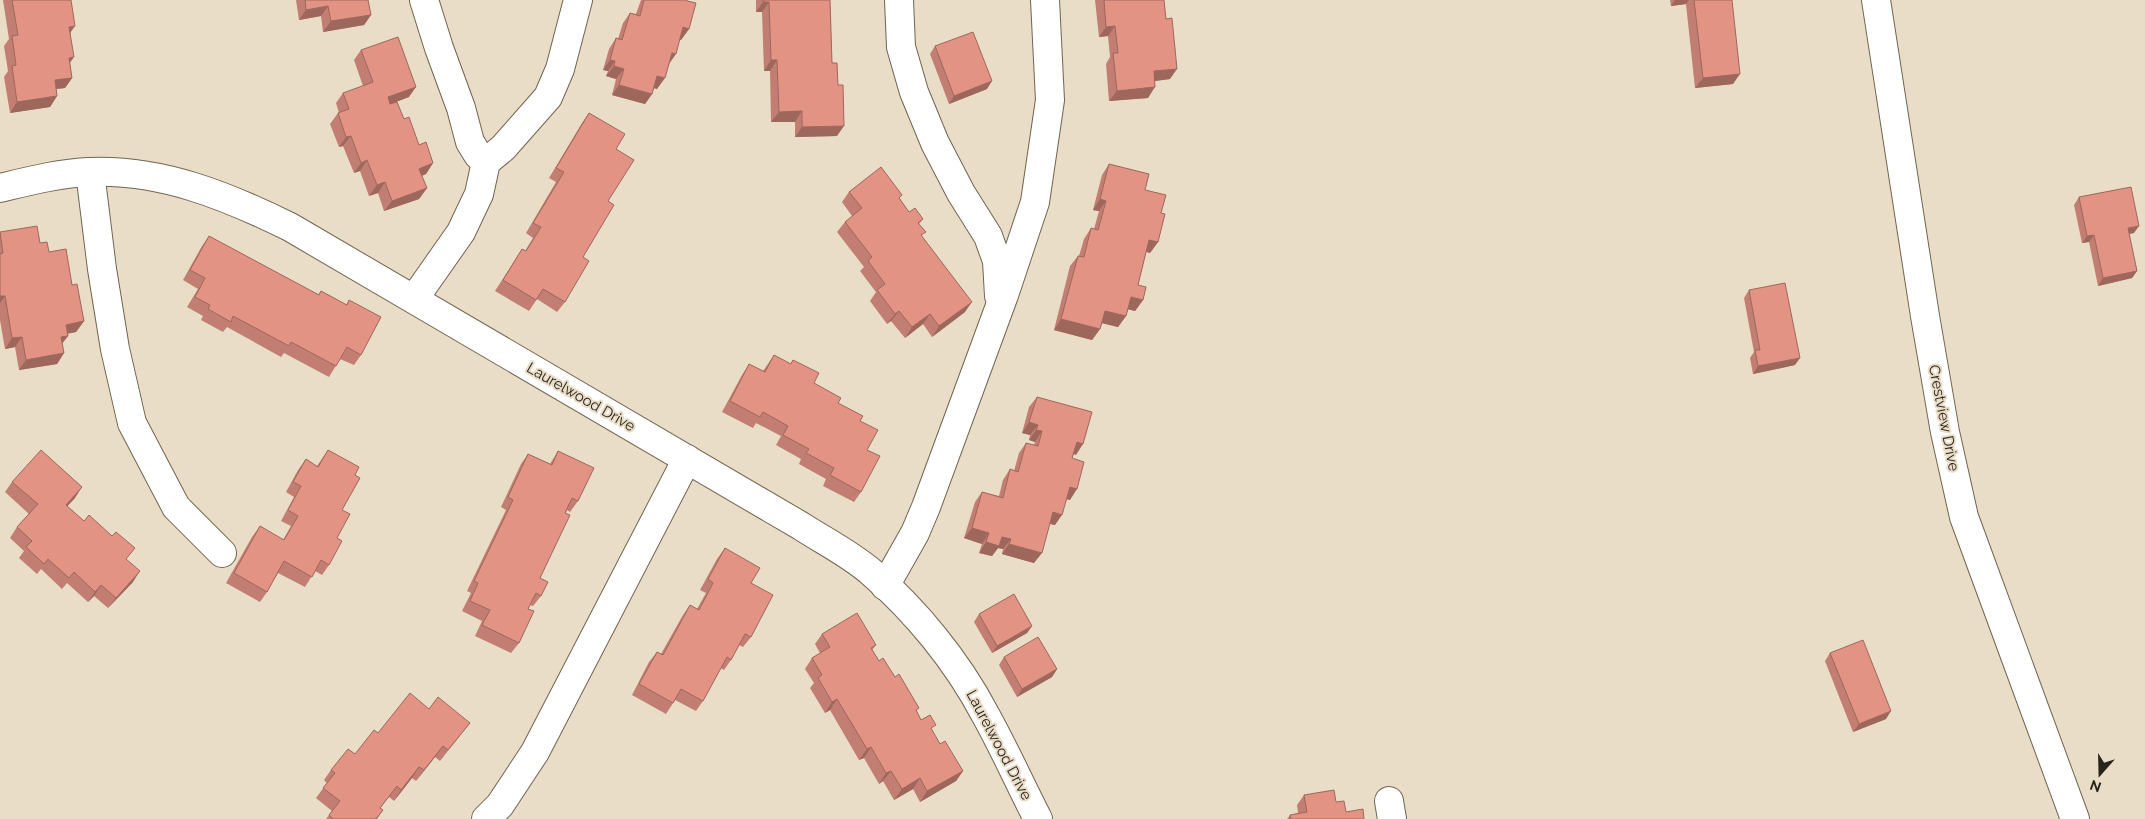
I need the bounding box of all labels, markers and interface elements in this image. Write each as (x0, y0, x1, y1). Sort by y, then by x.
street label: Laurelwood Drive (524, 359, 639, 435)
street label: Crestview Drive (1925, 363, 1963, 473)
street label: Laurelwood Drive (962, 687, 1036, 803)
north arrow (2075, 749, 2125, 799)
text: N (2088, 777, 2103, 796)

